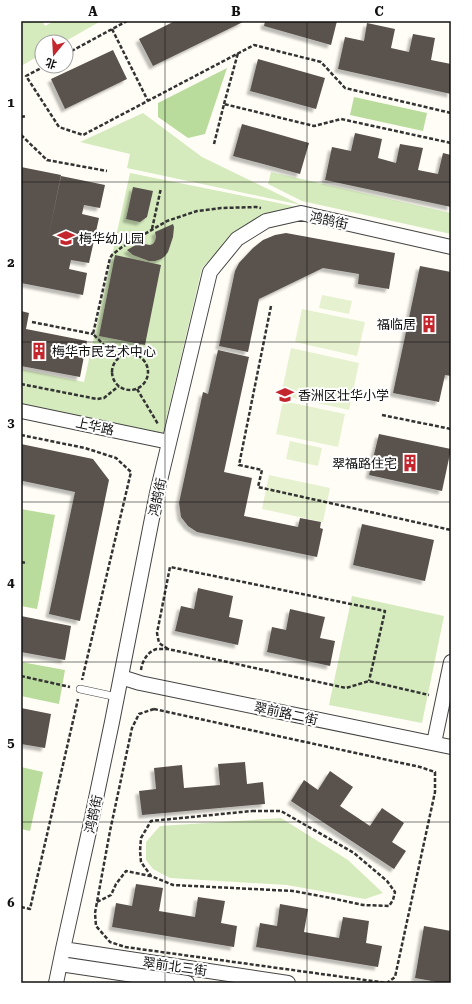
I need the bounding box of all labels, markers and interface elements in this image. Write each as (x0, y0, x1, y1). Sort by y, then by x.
text: A (88, 4, 98, 19)
text: B (231, 4, 241, 19)
text: C (374, 4, 384, 19)
north arrow (34, 34, 74, 74)
text: 北 (44, 55, 58, 71)
text: 1 (7, 95, 15, 110)
street label: 鸿鹄街 (308, 209, 350, 232)
school or university icon: 梅华幼儿园 (56, 228, 76, 248)
place label: 梅华幼儿园 (79, 231, 144, 246)
text: 2 (7, 255, 15, 270)
building icon: 福临居 (419, 314, 439, 334)
place label: 福临居 (377, 317, 416, 332)
building icon: 梅华市民艺术中心 (29, 341, 49, 361)
place label: 梅华市民艺术中心 (52, 344, 156, 359)
school or university icon: 香洲区壮华小学 (275, 385, 295, 405)
place label: 香洲区壮华小学 (298, 388, 389, 403)
text: 3 (7, 415, 15, 430)
street label: 上华路 (74, 415, 116, 438)
building icon: 翠福路住宅 (400, 453, 420, 473)
place label: 翠福路住宅 (332, 456, 397, 471)
street label: 鸿鹄街 (146, 476, 169, 518)
text: 4 (7, 575, 15, 590)
street label: 翠前路二街 (253, 699, 319, 728)
text: 5 (7, 735, 15, 750)
street label: 鸿鹄街 (82, 793, 105, 835)
text: 6 (7, 895, 15, 910)
street label: 翠前北三街 (142, 955, 208, 978)

